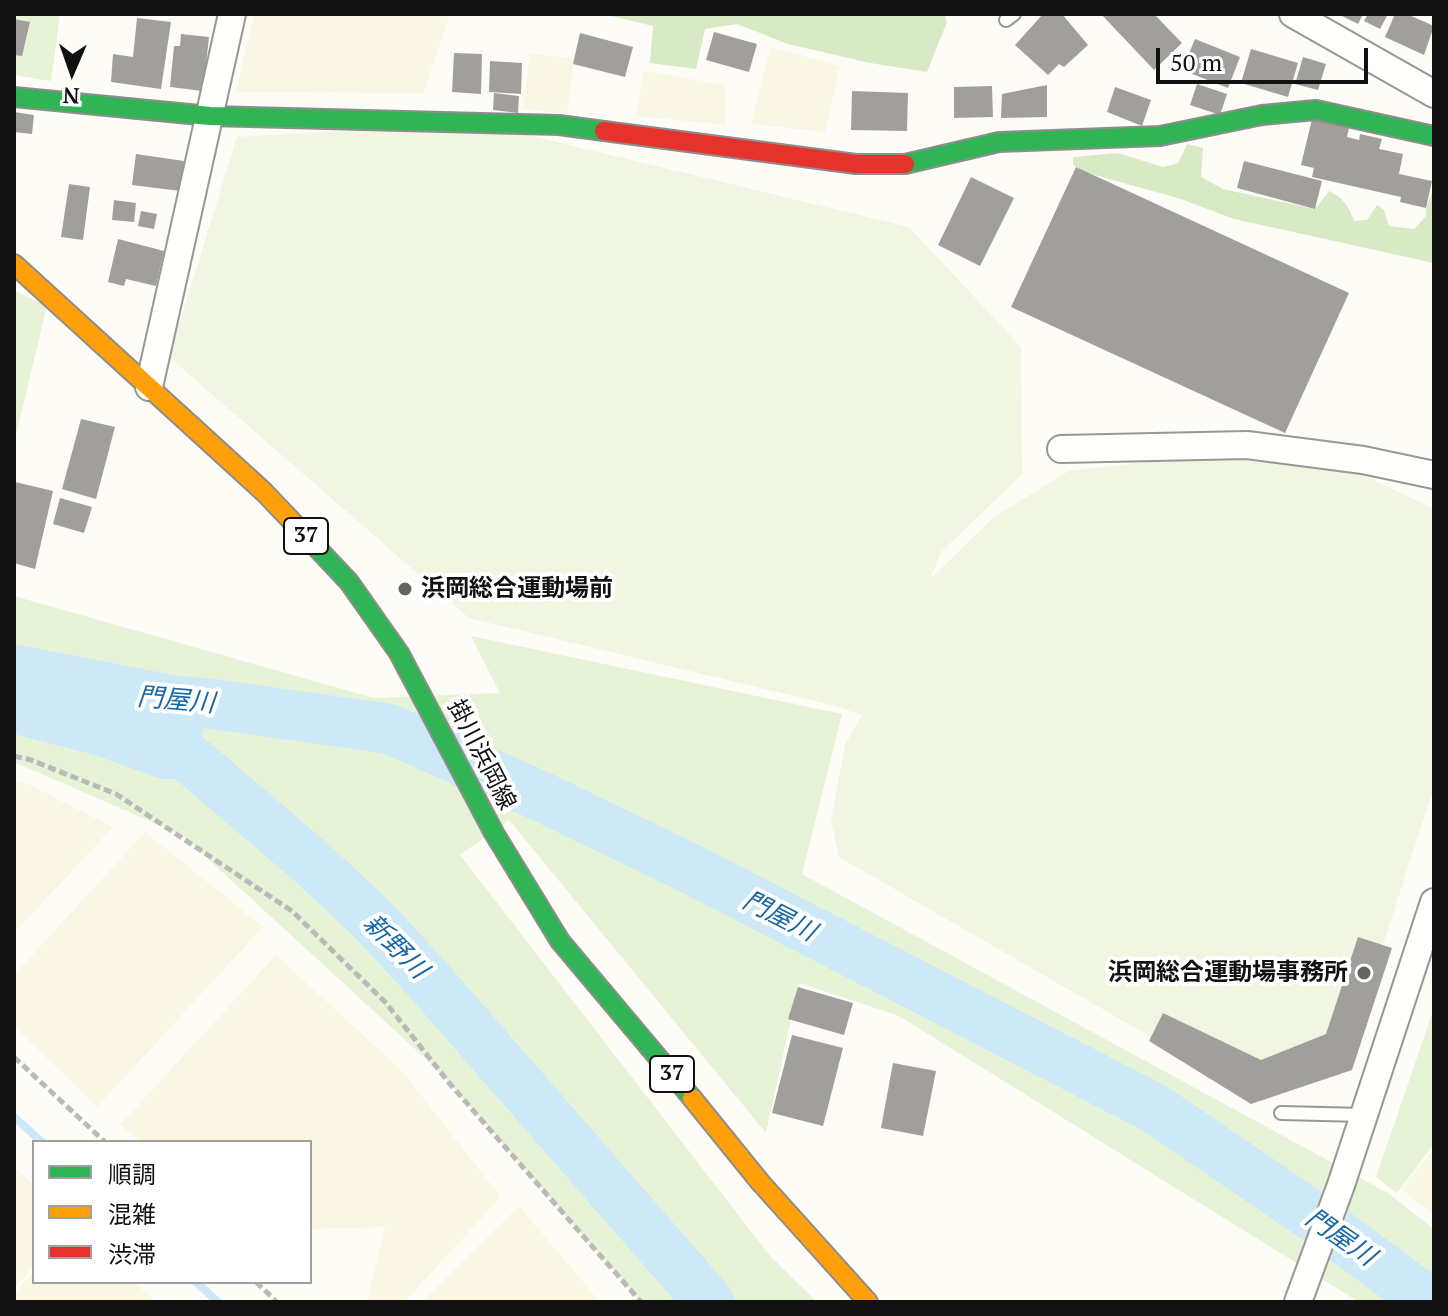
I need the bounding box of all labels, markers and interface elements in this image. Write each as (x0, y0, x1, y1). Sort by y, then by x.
north arrow (32, 32, 112, 112)
scale bar (1160, 32, 1372, 82)
text: 50 m (1170, 46, 1222, 78)
text: N (62, 82, 80, 111)
road number: 37 (284, 518, 328, 554)
place label: 浜岡総合運動場前 (421, 575, 613, 603)
marker: 浜岡総合運動場前 (396, 580, 414, 598)
water label: 門屋川 (136, 682, 216, 720)
street label: 掛川浜岡線 (441, 695, 521, 815)
water label: 門屋川 (737, 885, 821, 949)
water label: 新野川 (356, 908, 434, 986)
place label: 浜岡総合運動場事務所 (1108, 959, 1348, 987)
marker: 浜岡総合運動場事務所 (1355, 964, 1373, 982)
road number: 37 (650, 1056, 694, 1092)
legend (32, 1140, 312, 1284)
text: 順調 (108, 1158, 156, 1190)
text: 混雑 (108, 1198, 156, 1230)
water label: 門屋川 (1299, 1203, 1381, 1273)
text: 渋滞 (108, 1238, 156, 1270)

